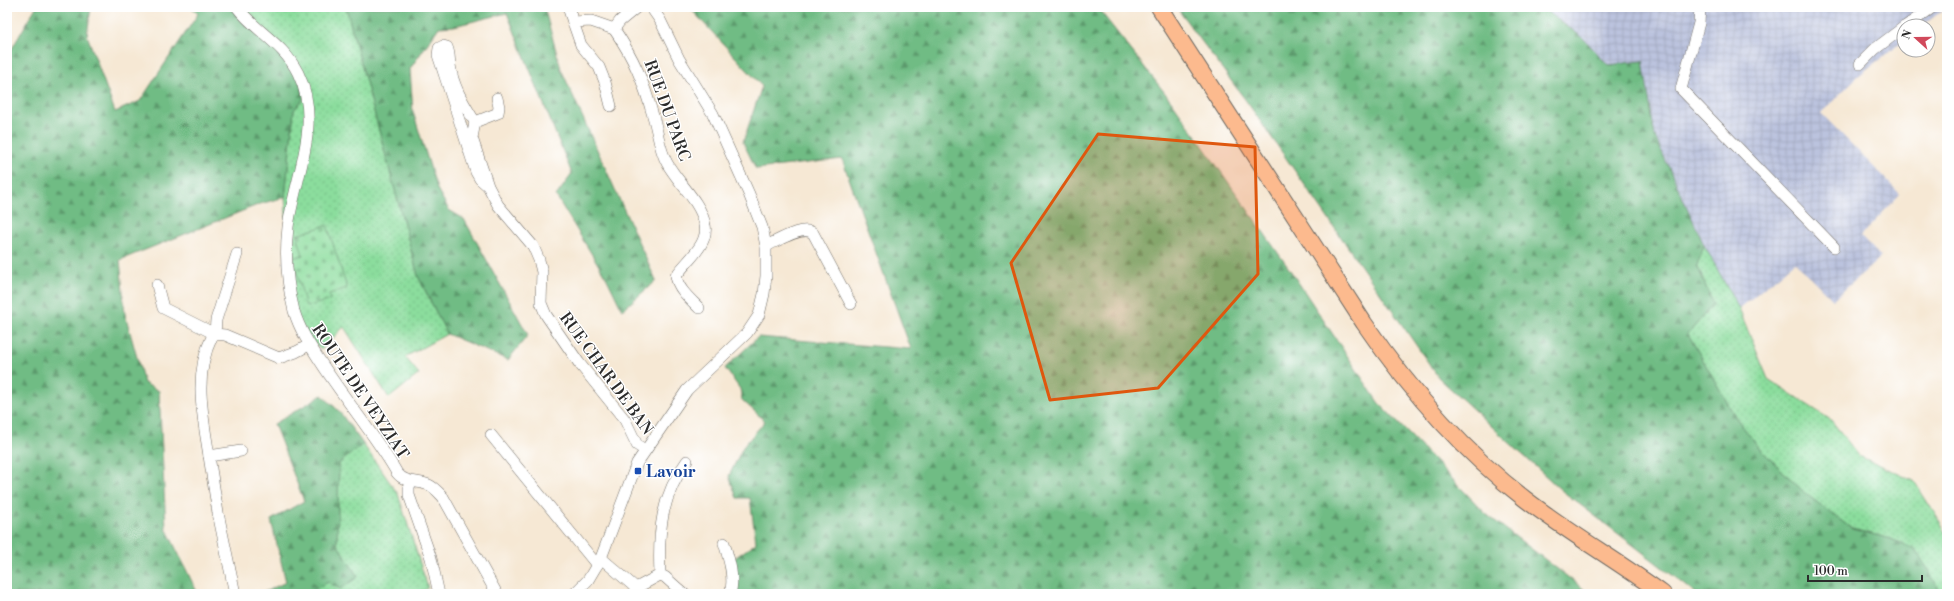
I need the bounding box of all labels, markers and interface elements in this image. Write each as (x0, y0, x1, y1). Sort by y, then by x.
north arrow (1896, 18, 1936, 58)
text: N (1900, 28, 1916, 41)
street label: RUE DU PARC (639, 57, 695, 164)
street label: RUE CHAR DE BAN (555, 308, 657, 439)
street label: ROUTE DE VEYZIAT (307, 320, 413, 463)
place label: Lavoir (646, 462, 696, 482)
marker: Lavoir (633, 466, 643, 476)
scale bar (1808, 557, 1922, 583)
text: 100 m (1814, 564, 1848, 579)

